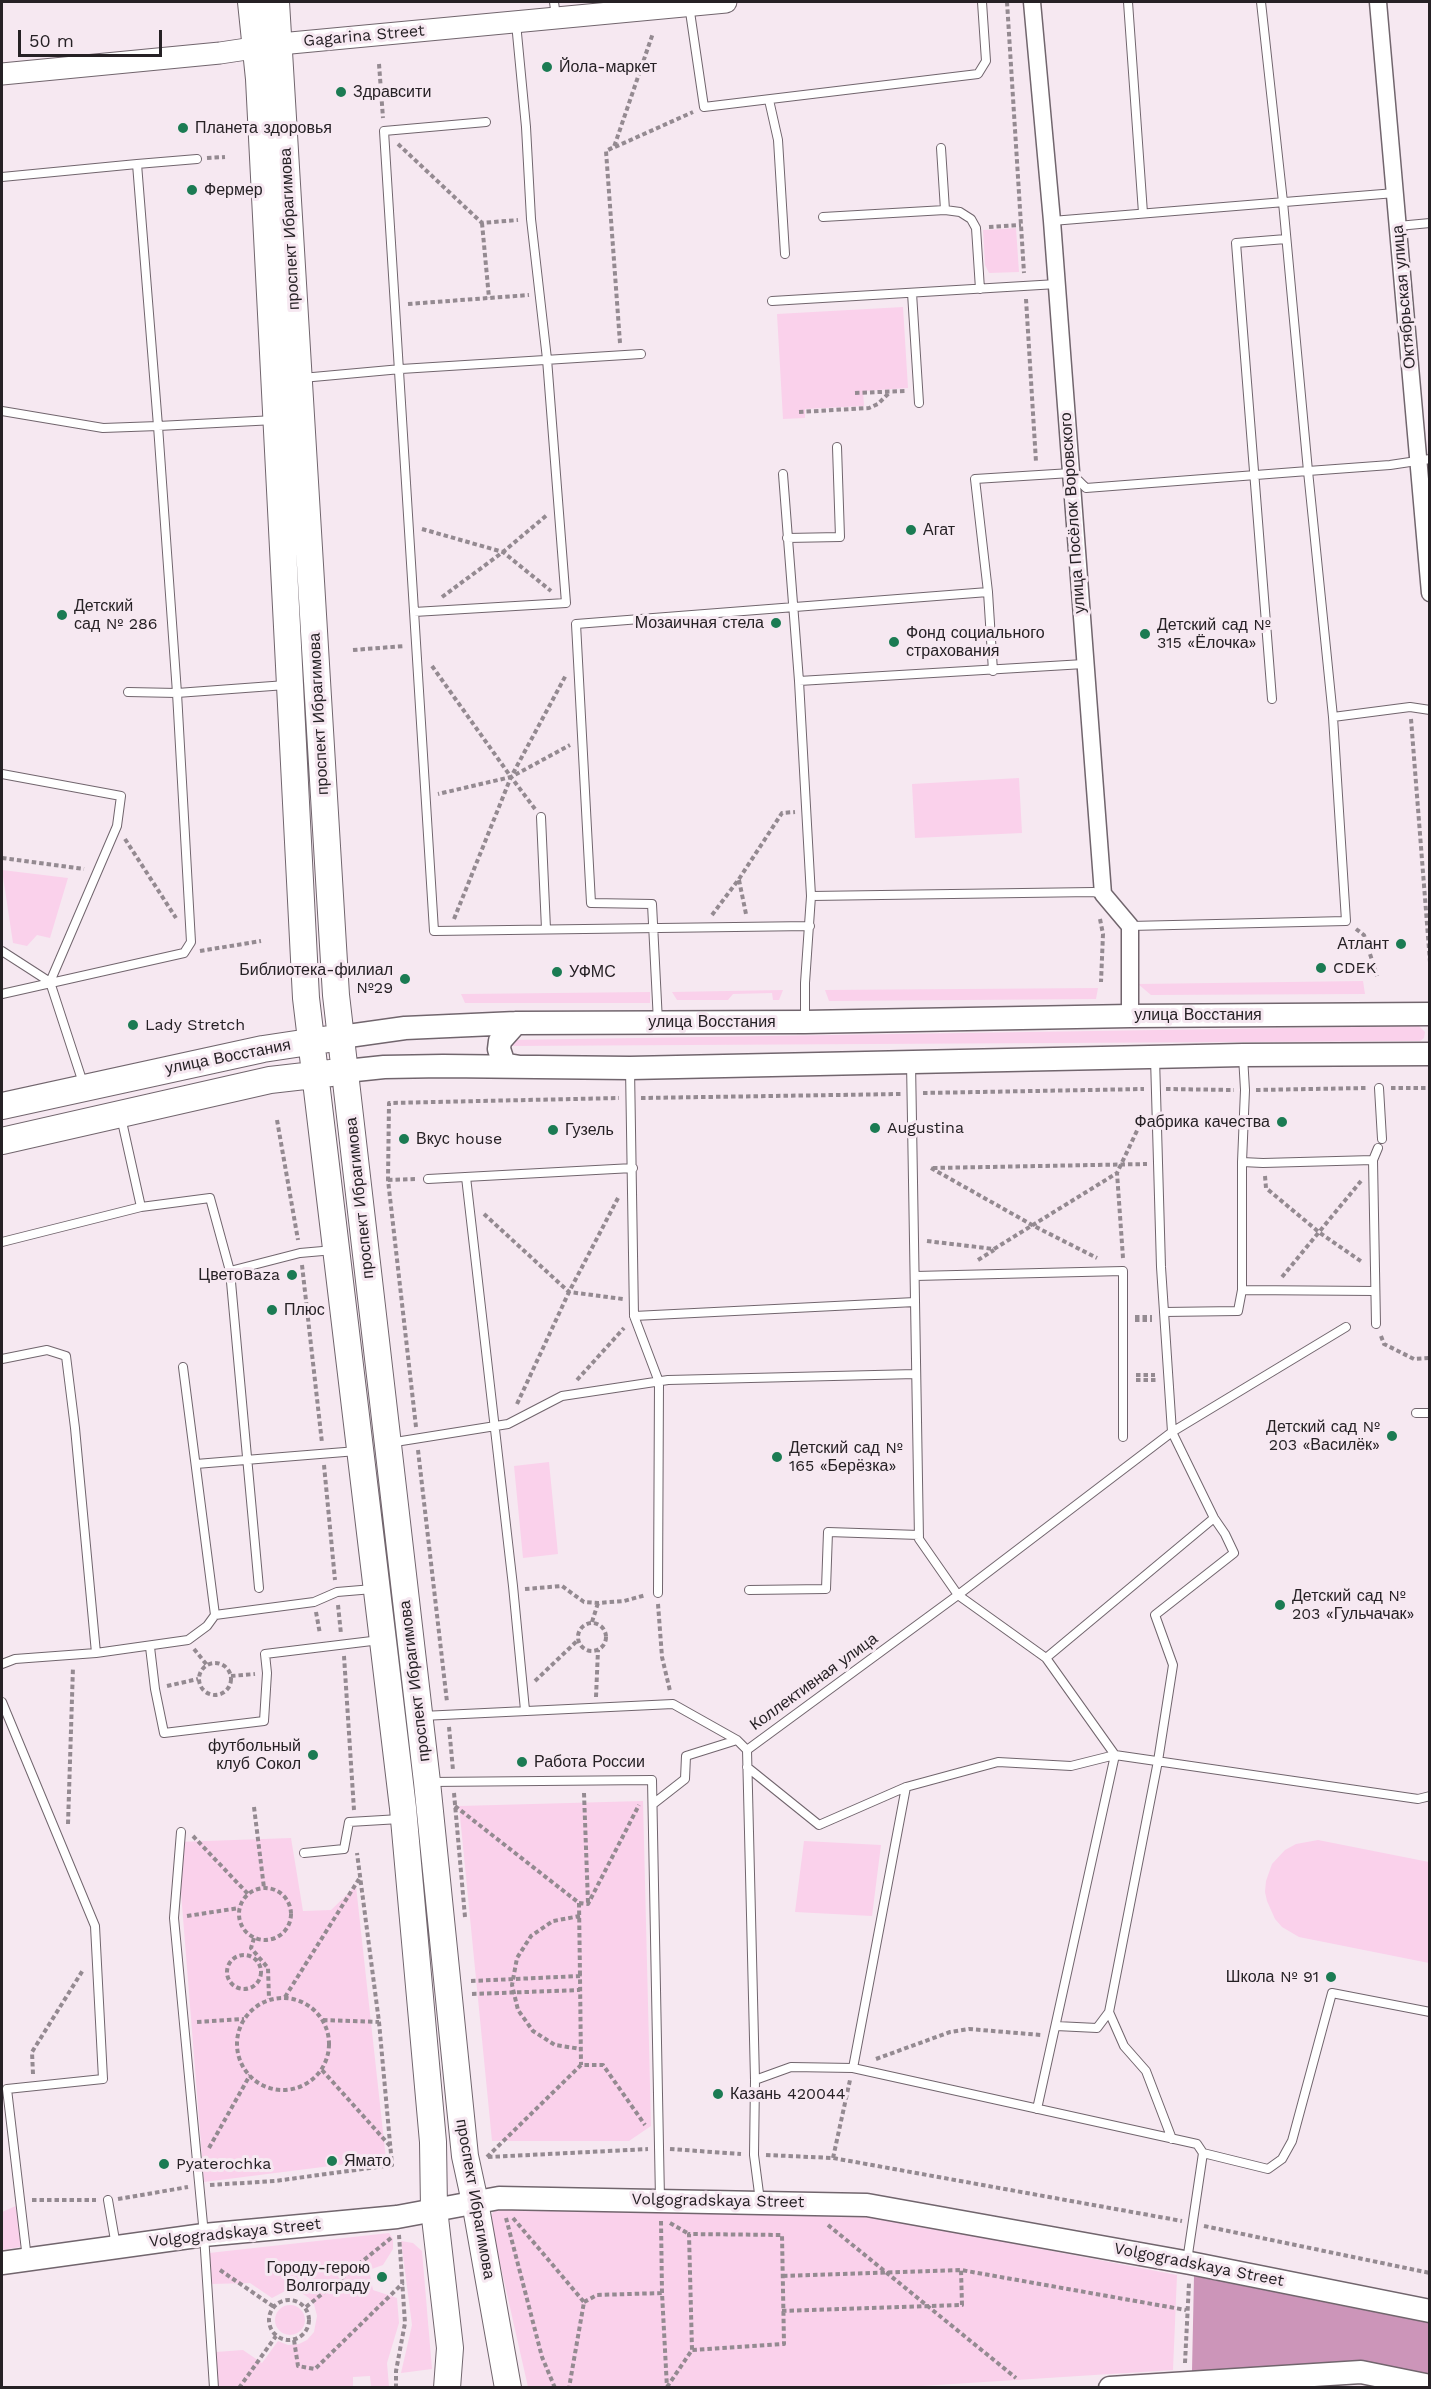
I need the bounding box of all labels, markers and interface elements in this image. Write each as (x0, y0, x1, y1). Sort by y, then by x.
scale bar (21, 18, 165, 56)
street label: Gagarina Street (303, 21, 425, 51)
text: 50 m (29, 30, 74, 51)
place label: Йола-маркет (559, 57, 657, 77)
marker: Йола-маркет (540, 60, 554, 74)
place label: Здравсити (353, 82, 431, 102)
marker: Здравсити (334, 85, 348, 99)
place label: Планета здоровья (195, 118, 332, 138)
marker: Планета здоровья (176, 121, 190, 135)
street label: проспект Ибрагимова (276, 147, 304, 311)
place label: Фермер (204, 180, 263, 200)
marker: Фермер (185, 183, 199, 197)
street label: Октябрьская улица (1388, 224, 1420, 370)
street label: улица Посёлок Воровского (1056, 412, 1090, 614)
place label: Агат (923, 520, 955, 540)
marker: Агат (904, 523, 918, 537)
place label: Детский сад № 286 (74, 596, 158, 634)
marker: Детский сад № 286 (55, 608, 69, 622)
place label: Мозаичная стела (635, 613, 764, 633)
place label: Детский сад № 315 «Ёлочка» (1157, 615, 1271, 653)
marker: Мозаичная стела (769, 616, 783, 630)
place label: Фонд социального страхования (906, 623, 1045, 661)
marker: Детский сад № 315 «Ёлочка» (1138, 627, 1152, 641)
street label: проспект Ибрагимова (305, 632, 333, 796)
marker: Фонд социального страхования (887, 635, 901, 649)
place label: Атлант (1337, 934, 1389, 954)
marker: Атлант (1394, 937, 1408, 951)
place label: CDEK (1333, 958, 1376, 978)
place label: Библиотека-филиал №29 (239, 960, 393, 998)
marker: CDEK (1314, 961, 1328, 975)
place label: УФМС (569, 962, 616, 982)
marker: УФМС (550, 965, 564, 979)
marker: Библиотека-филиал №29 (398, 972, 412, 986)
street label: улица Восстания (1134, 1005, 1262, 1025)
street label: улица Восстания (648, 1012, 776, 1032)
place label: Lady Stretch (145, 1015, 245, 1035)
marker: Lady Stretch (126, 1018, 140, 1032)
street label: улица Восстания (164, 1035, 292, 1079)
place label: Фабрика качества (1135, 1112, 1270, 1132)
marker: Фабрика качества (1275, 1115, 1289, 1129)
street label: проспект Ибрагимова (342, 1116, 378, 1280)
place label: Augustina (887, 1118, 964, 1138)
place label: Гузель (565, 1120, 614, 1140)
marker: Augustina (868, 1121, 882, 1135)
marker: Гузель (546, 1123, 560, 1137)
place label: Вкус house (416, 1129, 502, 1149)
marker: Вкус house (397, 1132, 411, 1146)
place label: ЦветоBaza (198, 1265, 280, 1285)
marker: ЦветоBaza (285, 1268, 299, 1282)
place label: Плюс (284, 1300, 325, 1320)
marker: Плюс (265, 1303, 279, 1317)
place label: Детский сад № 203 «Василёк» (1266, 1417, 1380, 1455)
marker: Детский сад № 203 «Василёк» (1385, 1429, 1399, 1443)
place label: Детский сад № 165 «Берёзка» (789, 1438, 903, 1476)
marker: Детский сад № 165 «Берёзка» (770, 1450, 784, 1464)
place label: Детский сад № 203 «Гульчачак» (1292, 1586, 1414, 1624)
marker: Детский сад № 203 «Гульчачак» (1273, 1598, 1287, 1612)
street label: проспект Ибрагимова (396, 1599, 434, 1763)
street label: Коллективная улица (746, 1629, 882, 1735)
place label: футбольный клуб Сокол (208, 1736, 301, 1774)
marker: футбольный клуб Сокол (306, 1748, 320, 1762)
place label: Работа России (534, 1752, 645, 1772)
marker: Работа России (515, 1755, 529, 1769)
place label: Школа № 91 (1226, 1967, 1319, 1987)
marker: Школа № 91 (1324, 1970, 1338, 1984)
place label: Казань 420044 (730, 2084, 845, 2104)
marker: Казань 420044 (711, 2087, 725, 2101)
street label: проспект Ибрагимова (451, 2117, 499, 2281)
place label: Ямато (344, 2151, 391, 2171)
place label: Pyaterochka (176, 2154, 271, 2174)
marker: Ямато (325, 2154, 339, 2168)
marker: Pyaterochka (157, 2157, 171, 2171)
street label: Volgogradskaya Street (631, 2190, 805, 2212)
street label: Volgogradskaya Street (148, 2214, 322, 2252)
street label: Volgogradskaya Street (1112, 2239, 1286, 2291)
place label: Городу-герою Волгограду (266, 2258, 370, 2296)
marker: Городу-герою Волгограду (375, 2270, 389, 2284)

